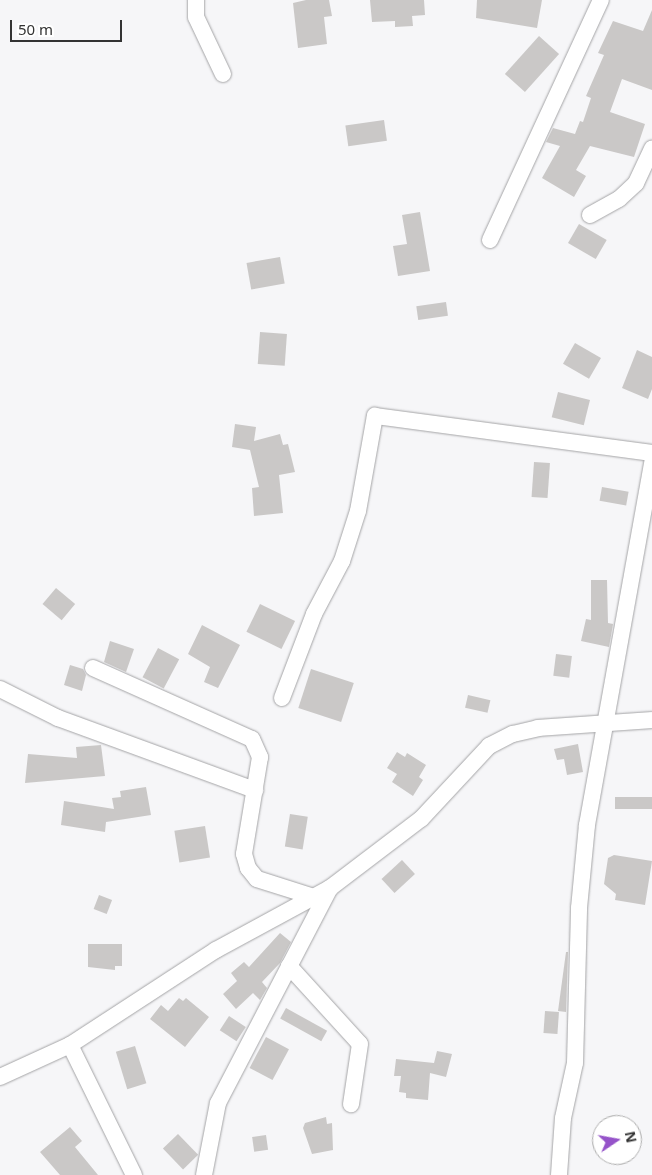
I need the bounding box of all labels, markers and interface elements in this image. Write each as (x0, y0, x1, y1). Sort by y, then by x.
scale bar (12, 10, 125, 42)
text: 50 m (18, 19, 53, 39)
north arrow (592, 1115, 642, 1165)
text: N (621, 1129, 642, 1145)

